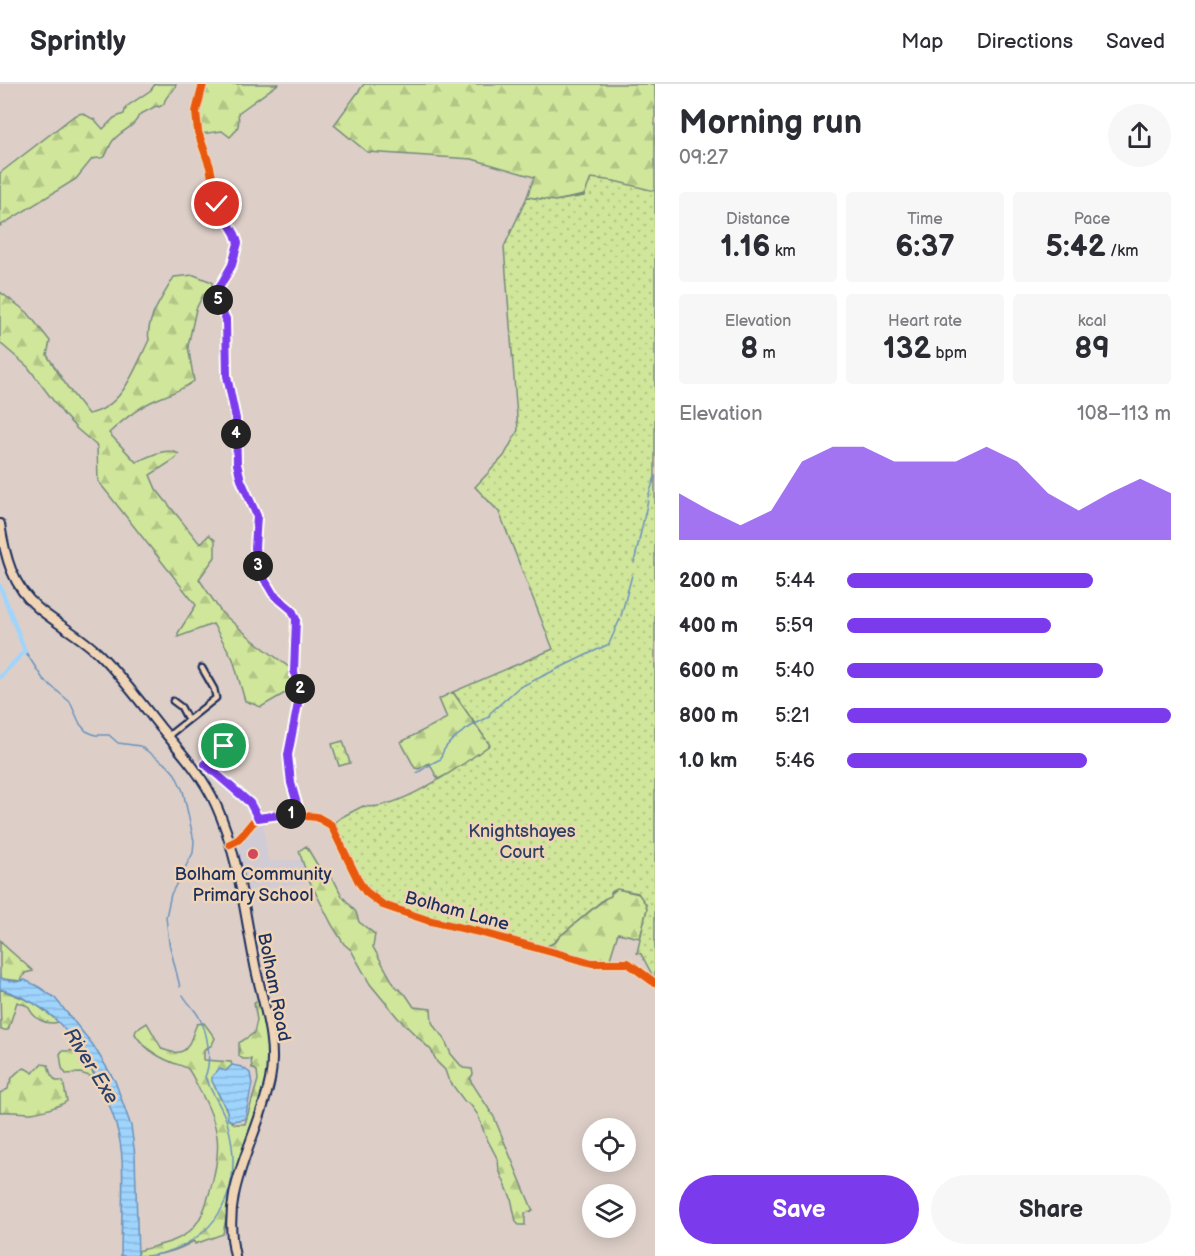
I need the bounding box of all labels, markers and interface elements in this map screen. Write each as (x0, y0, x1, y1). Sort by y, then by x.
text: Sprintly (30, 25, 126, 58)
text: Map (901, 29, 944, 54)
text: Directions (977, 29, 1073, 54)
text: Saved (1106, 29, 1165, 54)
text: Morning run (679, 103, 862, 143)
button: share (1108, 104, 1171, 167)
text: 09:27 (679, 146, 728, 170)
pin (191, 178, 242, 229)
icon: check (200, 187, 233, 220)
text: Distance (726, 210, 790, 229)
text: Time (907, 210, 943, 229)
text: Pace (1074, 210, 1110, 229)
text: 1.16 (720, 229, 770, 265)
text: 6:37 (895, 229, 955, 265)
text: 5:42 (1046, 229, 1106, 265)
text: km (770, 242, 796, 261)
text: /km (1106, 242, 1138, 261)
pin: 5 (203, 285, 233, 315)
text: 5 (213, 290, 223, 309)
text: Elevation (725, 312, 791, 331)
text: Heart rate (888, 312, 962, 331)
text: kcal (1078, 312, 1106, 331)
text: 8 (740, 331, 758, 367)
text: 132 (883, 331, 931, 367)
text: 89 (1074, 331, 1110, 367)
text: m (758, 344, 776, 363)
text: bpm (931, 344, 967, 363)
text: Elevation (679, 402, 762, 426)
text: 108–113 m (1077, 402, 1171, 426)
pin: 4 (221, 419, 251, 449)
text: 4 (231, 424, 241, 443)
pin: 3 (243, 551, 273, 581)
text: 3 (253, 556, 263, 575)
text: 200 m (679, 569, 738, 593)
text: 5:44 (775, 569, 815, 593)
text: 400 m (679, 614, 738, 638)
text: 5:59 (775, 614, 814, 638)
text: 600 m (679, 659, 739, 683)
text: 5:40 (775, 659, 814, 683)
pin: 2 (285, 674, 315, 704)
text: 2 (295, 679, 305, 698)
text: 800 m (679, 704, 738, 728)
text: 5:21 (775, 704, 810, 728)
pin (198, 720, 249, 771)
icon: arrive (207, 729, 240, 762)
text: 1.0 km (679, 749, 737, 773)
text: 5:46 (775, 749, 815, 773)
pin: 1 (276, 799, 306, 829)
text: 1 (288, 804, 294, 823)
park label: Knightshayes Court (468, 821, 576, 863)
marker: Bolham Community Primary School (246, 847, 260, 861)
place label: Bolham Community Primary School (174, 864, 332, 906)
street label: Bolham Lane (402, 887, 512, 935)
street label: Bolham Road (253, 931, 295, 1043)
water label: River Exe (58, 1023, 124, 1109)
map controls (582, 1118, 636, 1238)
button: locate (582, 1118, 636, 1172)
button: Save (679, 1175, 919, 1244)
button: Share (931, 1175, 1171, 1244)
button: layers (582, 1184, 636, 1238)

